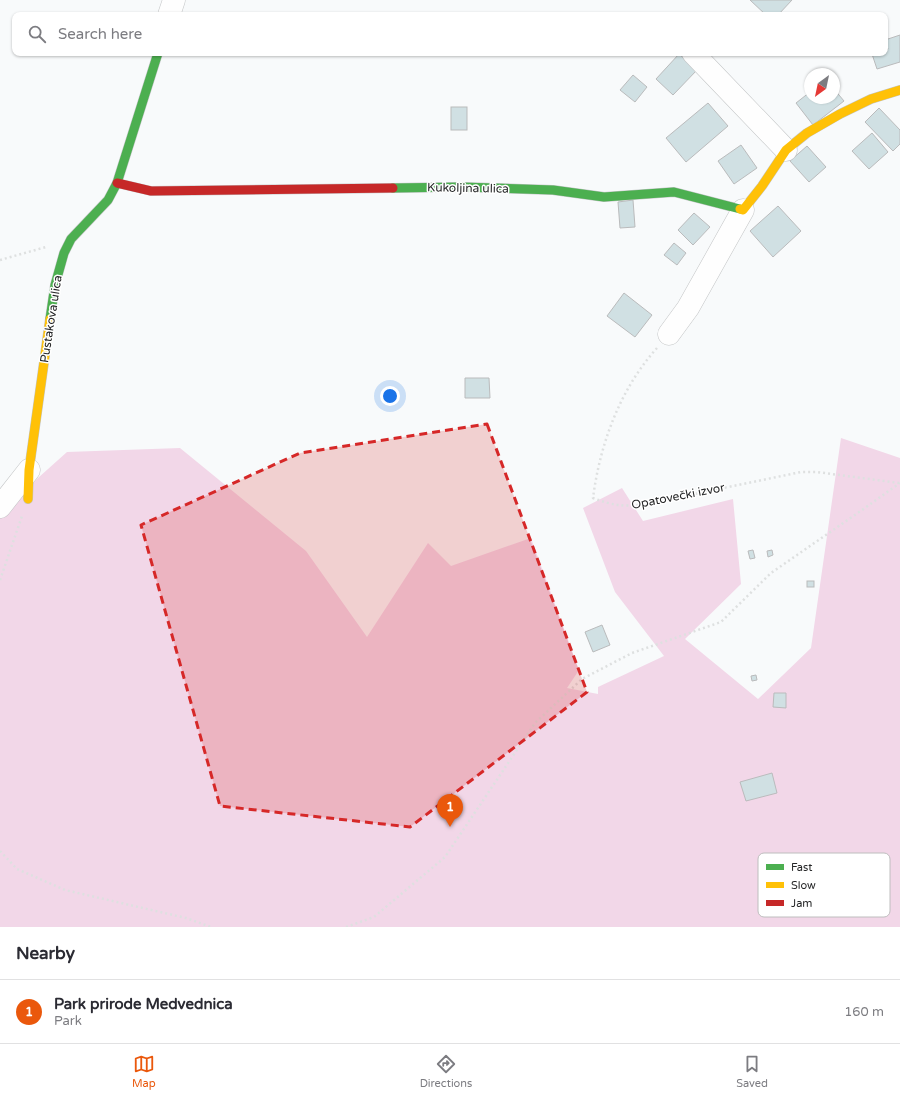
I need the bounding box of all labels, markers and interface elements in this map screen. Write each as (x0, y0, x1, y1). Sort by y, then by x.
search box (12, 12, 888, 56)
icon: search (26, 23, 48, 45)
text: Search here (58, 25, 142, 43)
north arrow (804, 68, 840, 104)
street label: Kukoljina ulica (427, 180, 509, 196)
street label: Pustakova ulica (37, 274, 65, 364)
your location (380, 386, 400, 406)
street label: Opatovečki izvor (630, 480, 726, 512)
pin: 1 (437, 794, 463, 827)
legend (758, 853, 890, 917)
text: Fast (791, 861, 812, 874)
text: Slow (791, 879, 816, 892)
text: Jam (791, 897, 812, 910)
text: Nearby (16, 943, 75, 964)
text: Park prirode Medvednica (54, 995, 233, 1013)
text: 1 (25, 1004, 33, 1020)
text: 160 m (844, 1004, 884, 1020)
text: Park (54, 1013, 82, 1029)
tab: Map (132, 1053, 156, 1090)
tab: Directions (420, 1053, 472, 1090)
tab: Saved (736, 1053, 768, 1090)

